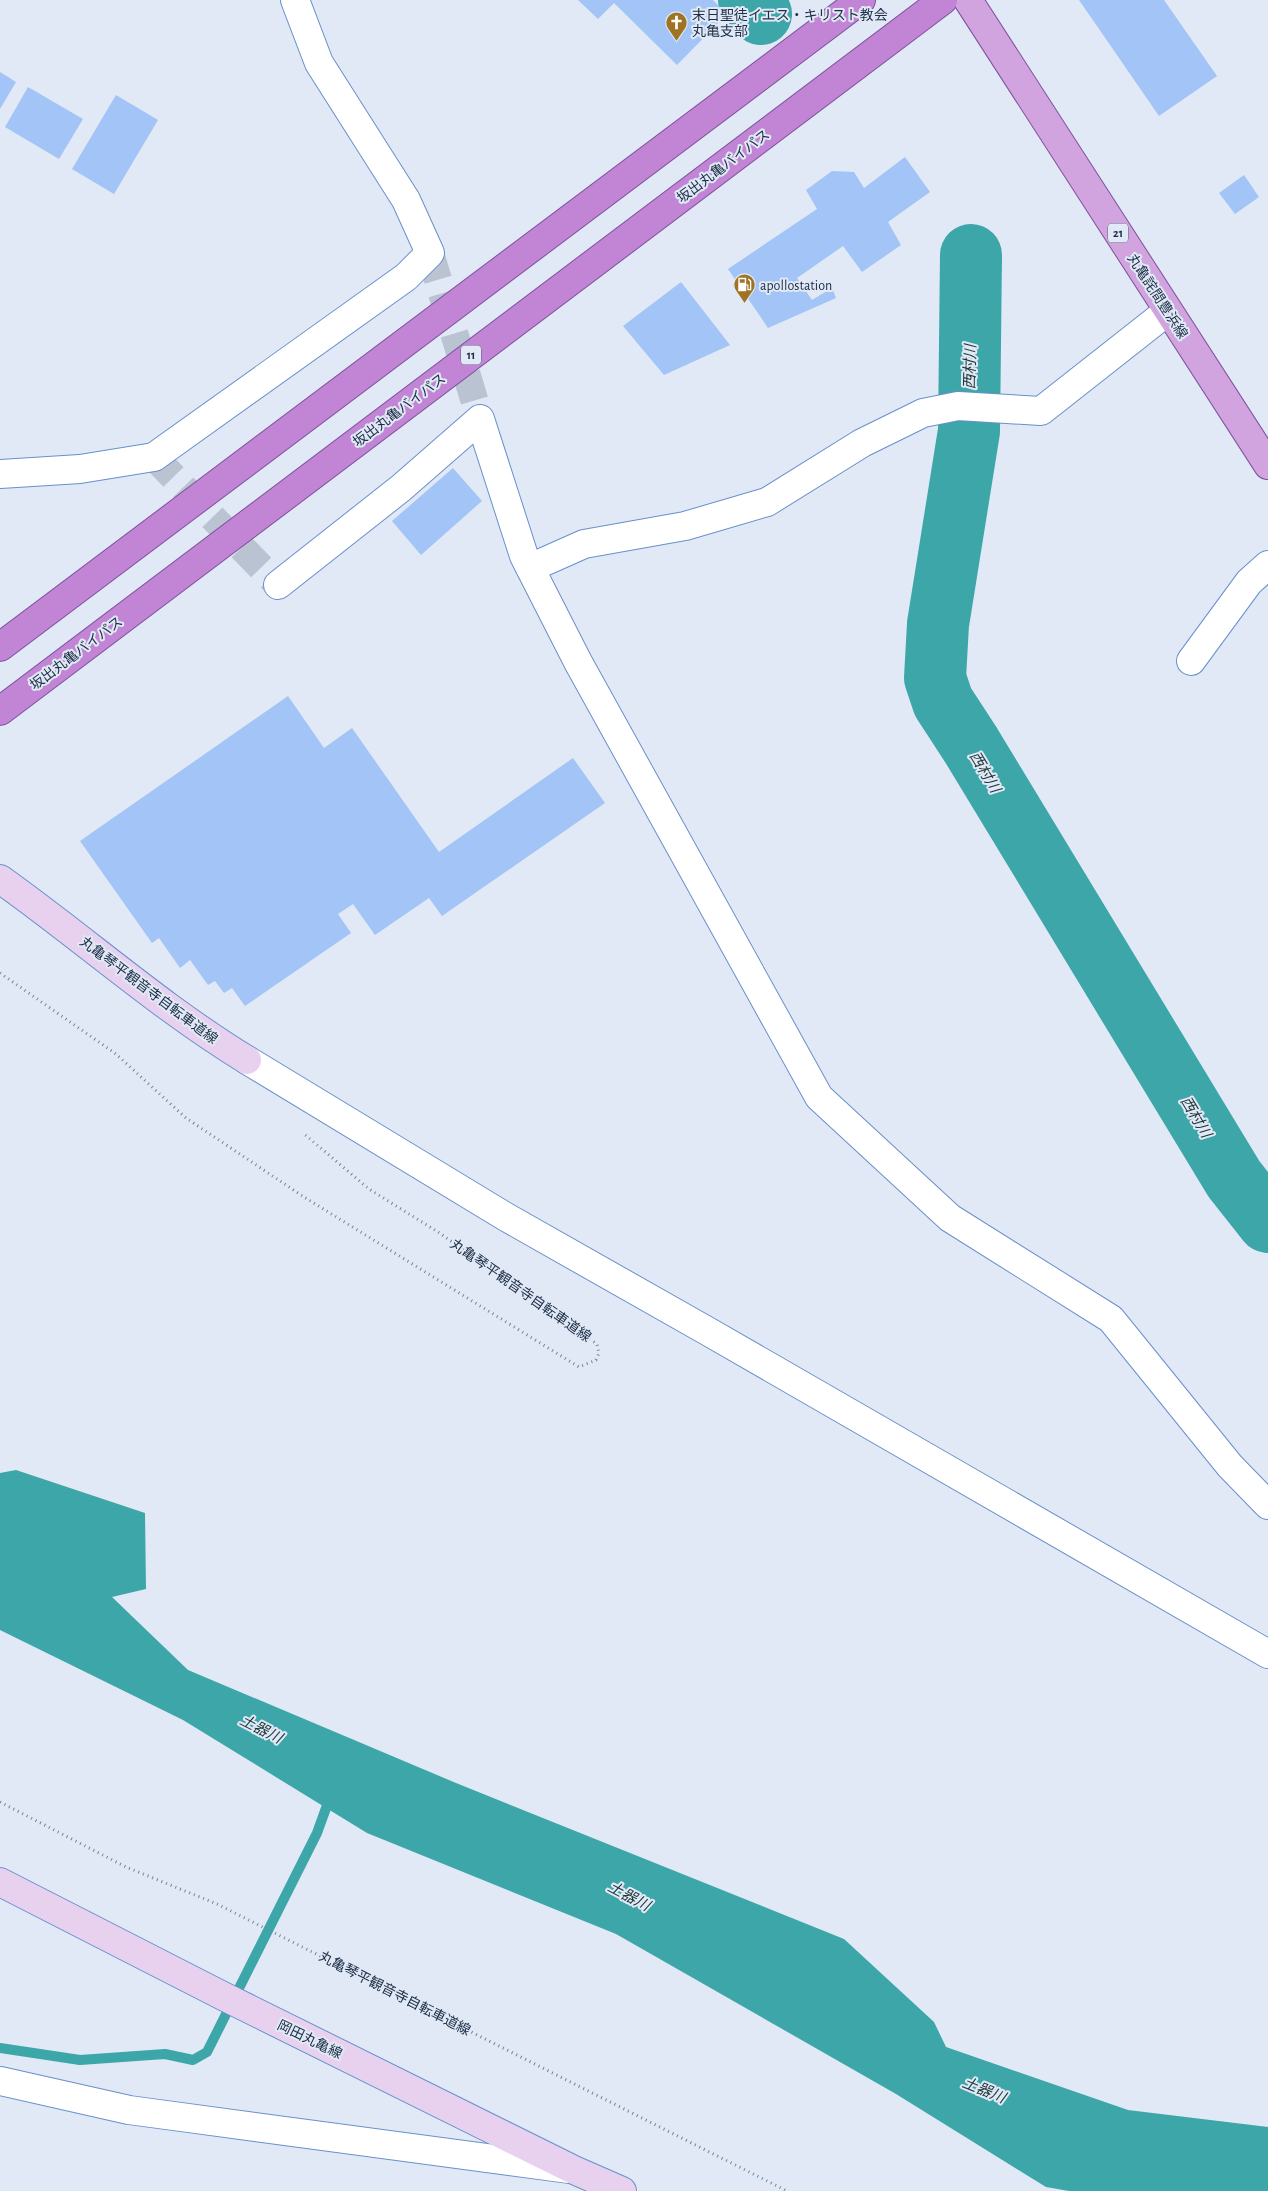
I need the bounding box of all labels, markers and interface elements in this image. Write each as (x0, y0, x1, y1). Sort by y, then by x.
place label: 末日聖徒イエス・キリスト教会 丸亀支部 (692, 8, 888, 39)
church icon: 末日聖徒イエス・キリスト教会 丸亀支部 (664, 11, 688, 42)
street label: 坂出丸亀バイパス (674, 127, 772, 206)
road number: 21 (1108, 224, 1128, 242)
street label: 丸亀詫間豊浜線 (1125, 251, 1191, 341)
fuel station icon: apollostation (732, 273, 756, 304)
place label: apollostation (760, 279, 832, 293)
water label: 西村川 (962, 342, 978, 390)
road number: 11 (461, 346, 481, 364)
street label: 坂出丸亀バイパス (350, 371, 448, 450)
street label: 坂出丸亀バイパス (27, 614, 125, 693)
water label: 西村川 (967, 749, 1004, 797)
street label: 丸亀琴平観音寺自転車道線 (77, 934, 220, 1047)
water label: 西村川 (1178, 1094, 1215, 1142)
street label: 丸亀琴平観音寺自転車道線 (448, 1236, 594, 1345)
water label: 土器川 (237, 1712, 286, 1747)
water label: 土器川 (605, 1878, 654, 1915)
street label: 丸亀琴平観音寺自転車道線 (317, 1949, 473, 2038)
street label: 岡田丸亀線 (275, 2017, 345, 2062)
water label: 土器川 (960, 2074, 1010, 2107)

